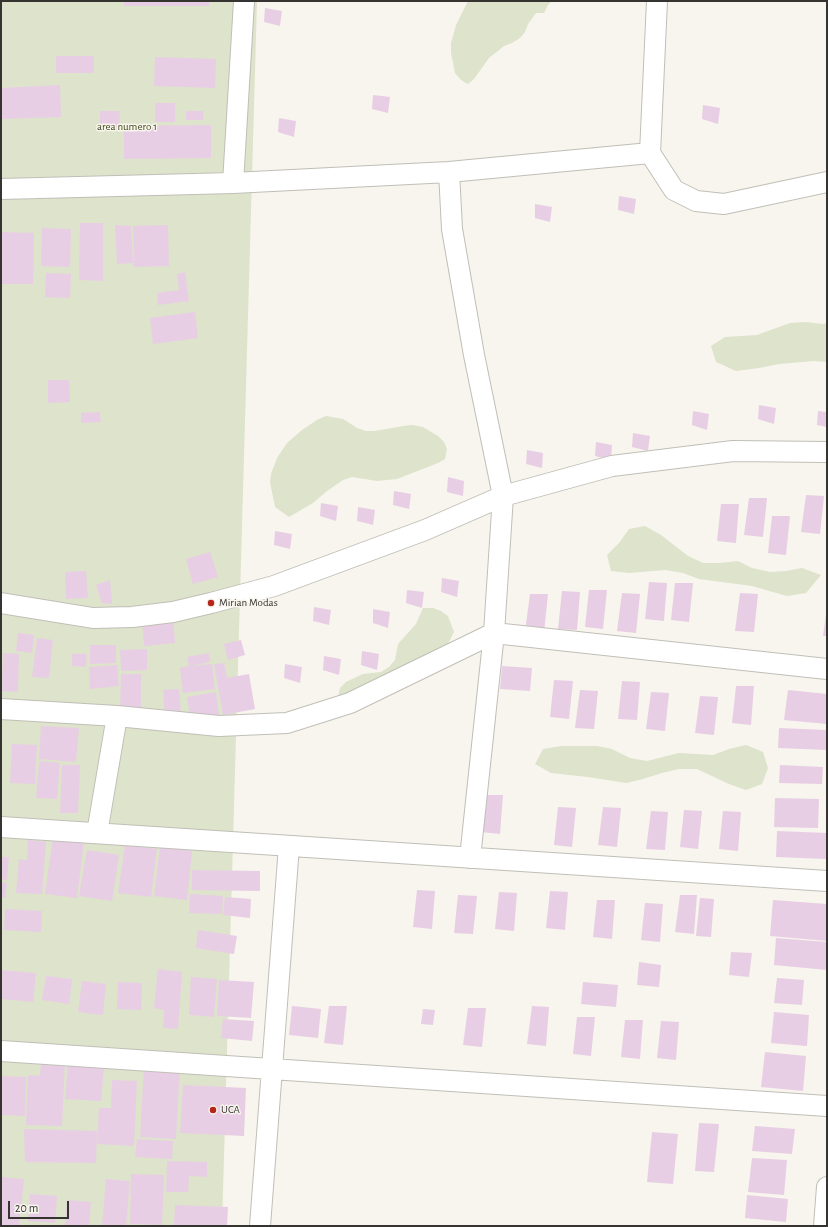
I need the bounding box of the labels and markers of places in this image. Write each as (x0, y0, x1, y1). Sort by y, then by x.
place label: Mirian Modas (219, 596, 278, 610)
marker: Mirian Modas (206, 598, 216, 608)
place label: UCA (221, 1103, 240, 1117)
marker: UCA (208, 1105, 218, 1115)

